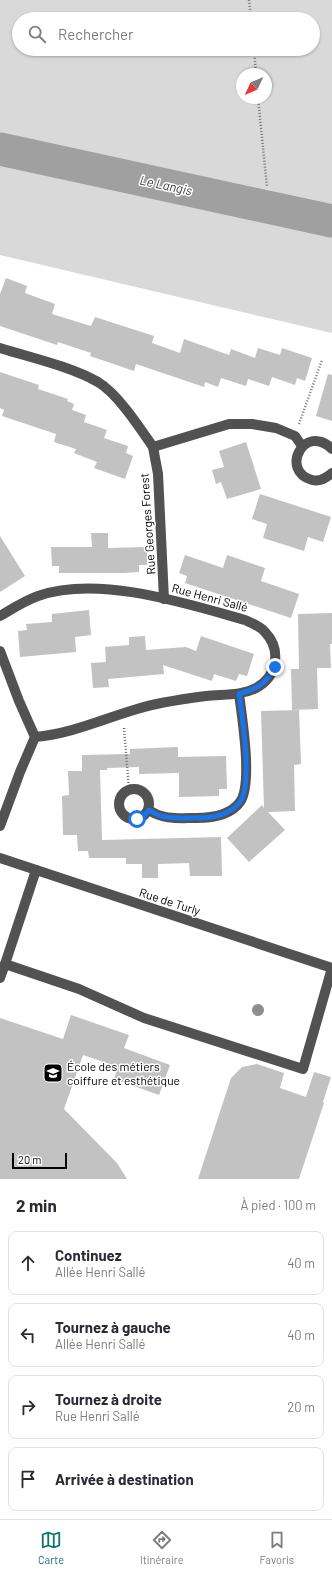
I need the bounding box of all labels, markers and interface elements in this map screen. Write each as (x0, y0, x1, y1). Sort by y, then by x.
search box (12, 12, 320, 56)
icon: search (26, 23, 48, 45)
text: Rechercher (58, 25, 134, 43)
north arrow (236, 68, 272, 104)
water label: Le Langis (138, 172, 194, 198)
street label: Rue Georges Forest (136, 473, 158, 575)
street label: Rue Henri Sallé (170, 580, 250, 614)
route end (266, 658, 284, 676)
route start (128, 810, 146, 828)
street label: Rue de Turly (138, 885, 203, 918)
place label: École des métiers coiffure et esthétique (67, 1059, 180, 1087)
school or university icon: École des métiers coiffure et esthétique (42, 1062, 64, 1084)
scale bar (12, 1151, 67, 1170)
text: 20 m (18, 1153, 41, 1166)
text: 2 min (16, 1195, 57, 1215)
text: À pied · 100 m (240, 1197, 316, 1213)
text: Continuez (55, 1246, 122, 1264)
icon: ahead (17, 1252, 39, 1274)
text: 40 m (287, 1255, 315, 1271)
text: Allée Henri Sallé (55, 1264, 146, 1280)
text: Tournez à gauche (55, 1318, 171, 1336)
icon: left (17, 1324, 39, 1346)
text: 40 m (287, 1327, 315, 1343)
text: Allée Henri Sallé (55, 1336, 146, 1352)
text: Tournez à droite (55, 1390, 162, 1408)
icon: right (17, 1396, 39, 1418)
text: 20 m (287, 1399, 315, 1415)
text: Rue Henri Sallé (55, 1408, 140, 1424)
icon: arrive (17, 1468, 39, 1490)
text: Arrivée à destination (55, 1470, 194, 1488)
tab: Carte (38, 1529, 64, 1566)
tab: Itinéraire (140, 1529, 184, 1566)
tab: Favoris (259, 1529, 294, 1566)

